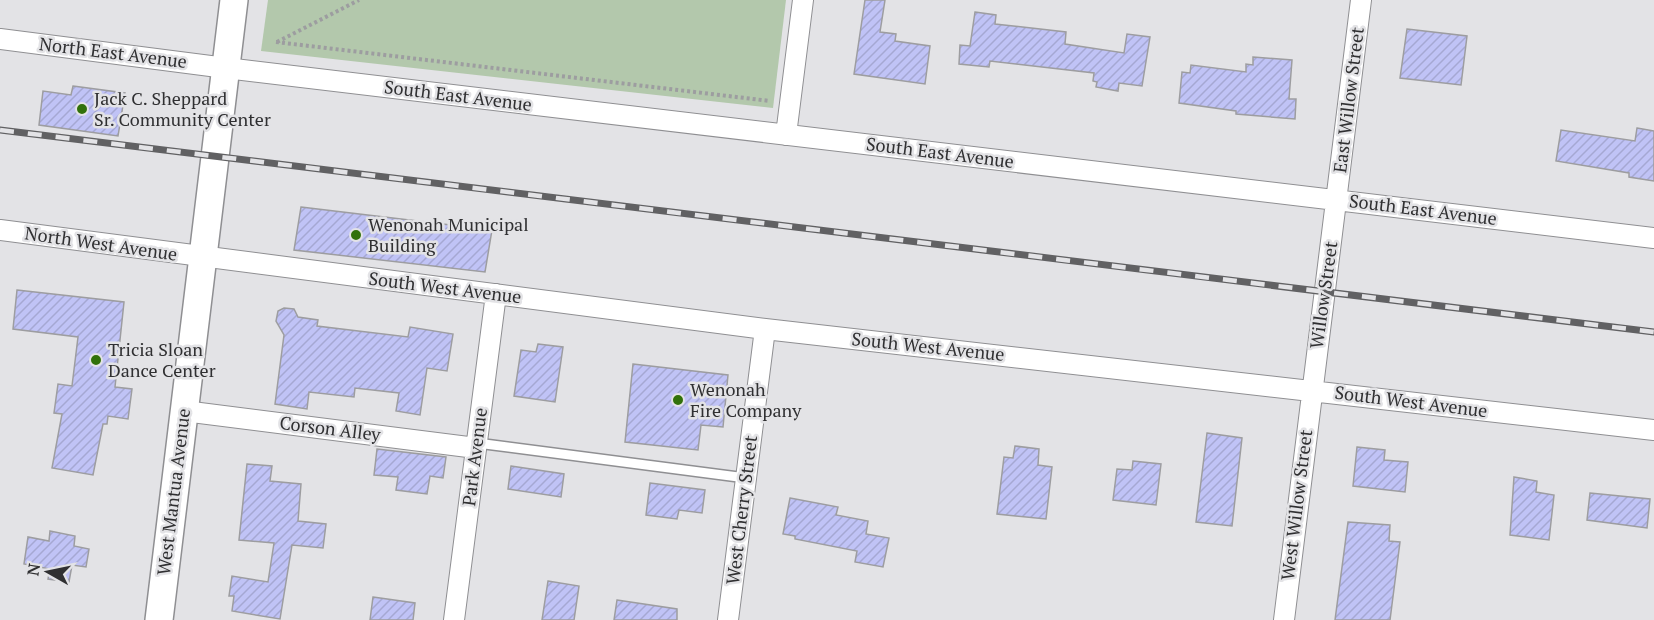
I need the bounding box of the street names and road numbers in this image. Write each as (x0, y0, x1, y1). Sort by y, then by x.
street label: East Willow Street (1327, 25, 1369, 174)
street label: North East Avenue (38, 31, 188, 73)
street label: South East Avenue (383, 74, 533, 116)
street label: South East Avenue (865, 131, 1015, 173)
street label: South East Avenue (1348, 188, 1498, 230)
street label: North West Avenue (23, 220, 179, 266)
street label: Willow Street (1304, 239, 1342, 350)
street label: South West Avenue (367, 266, 523, 308)
street label: South West Avenue (850, 326, 1006, 366)
street label: South West Avenue (1333, 380, 1489, 422)
street label: Park Avenue (456, 406, 492, 507)
street label: West Mantua Avenue (151, 407, 195, 577)
street label: Corson Alley (278, 410, 383, 446)
street label: West Willow Street (1275, 428, 1317, 582)
street label: West Cherry Street (720, 433, 762, 586)

